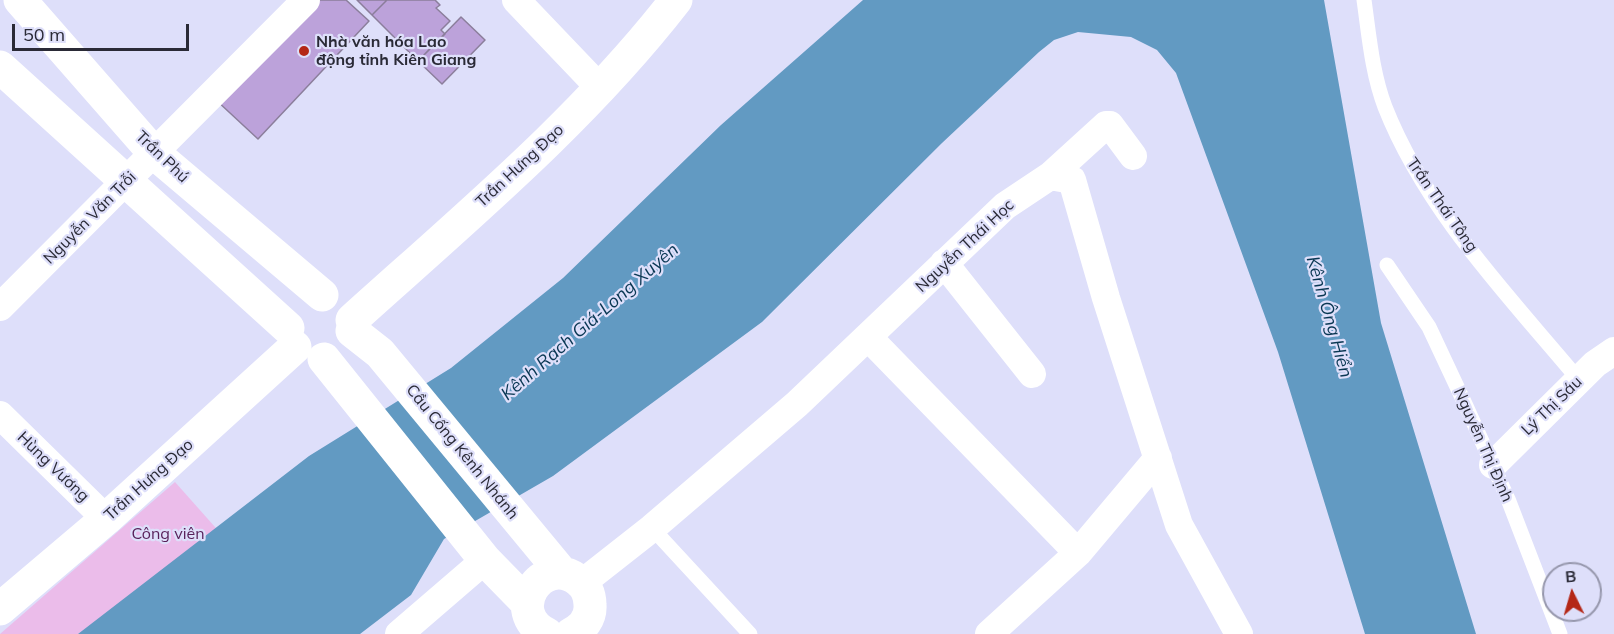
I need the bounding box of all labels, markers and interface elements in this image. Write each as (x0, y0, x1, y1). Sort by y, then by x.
scale bar (15, 12, 192, 50)
text: 50 m (23, 23, 65, 46)
place label: Nhà văn hóa Lao động tỉnh Kiên Giang (316, 32, 476, 70)
marker: Nhà văn hóa Lao động tỉnh Kiên Giang (297, 44, 311, 58)
street label: Trần Hưng Đạo (472, 121, 568, 211)
street label: Trần Phú (131, 127, 193, 187)
street label: Trần Thái Tông (1402, 154, 1482, 256)
street label: Nguyễn Văn Trỗi (40, 168, 140, 268)
street label: Nguyễn Thái Học (912, 196, 1018, 296)
water label: Kênh Rạch Giá-Long Xuyên (497, 239, 683, 405)
water label: Kênh Ông Hiển (1301, 254, 1357, 380)
street label: Lý Thị Sáu (1518, 373, 1586, 439)
street label: Cầu Cống Kênh Nhánh (402, 381, 522, 523)
street label: Nguyễn Thị Định (1449, 385, 1517, 505)
street label: Hùng Vương (13, 428, 93, 506)
street label: Trần Hưng Đạo (101, 435, 197, 525)
park label: Công viên (131, 524, 205, 544)
north arrow (1542, 562, 1602, 622)
text: B (1564, 566, 1577, 587)

